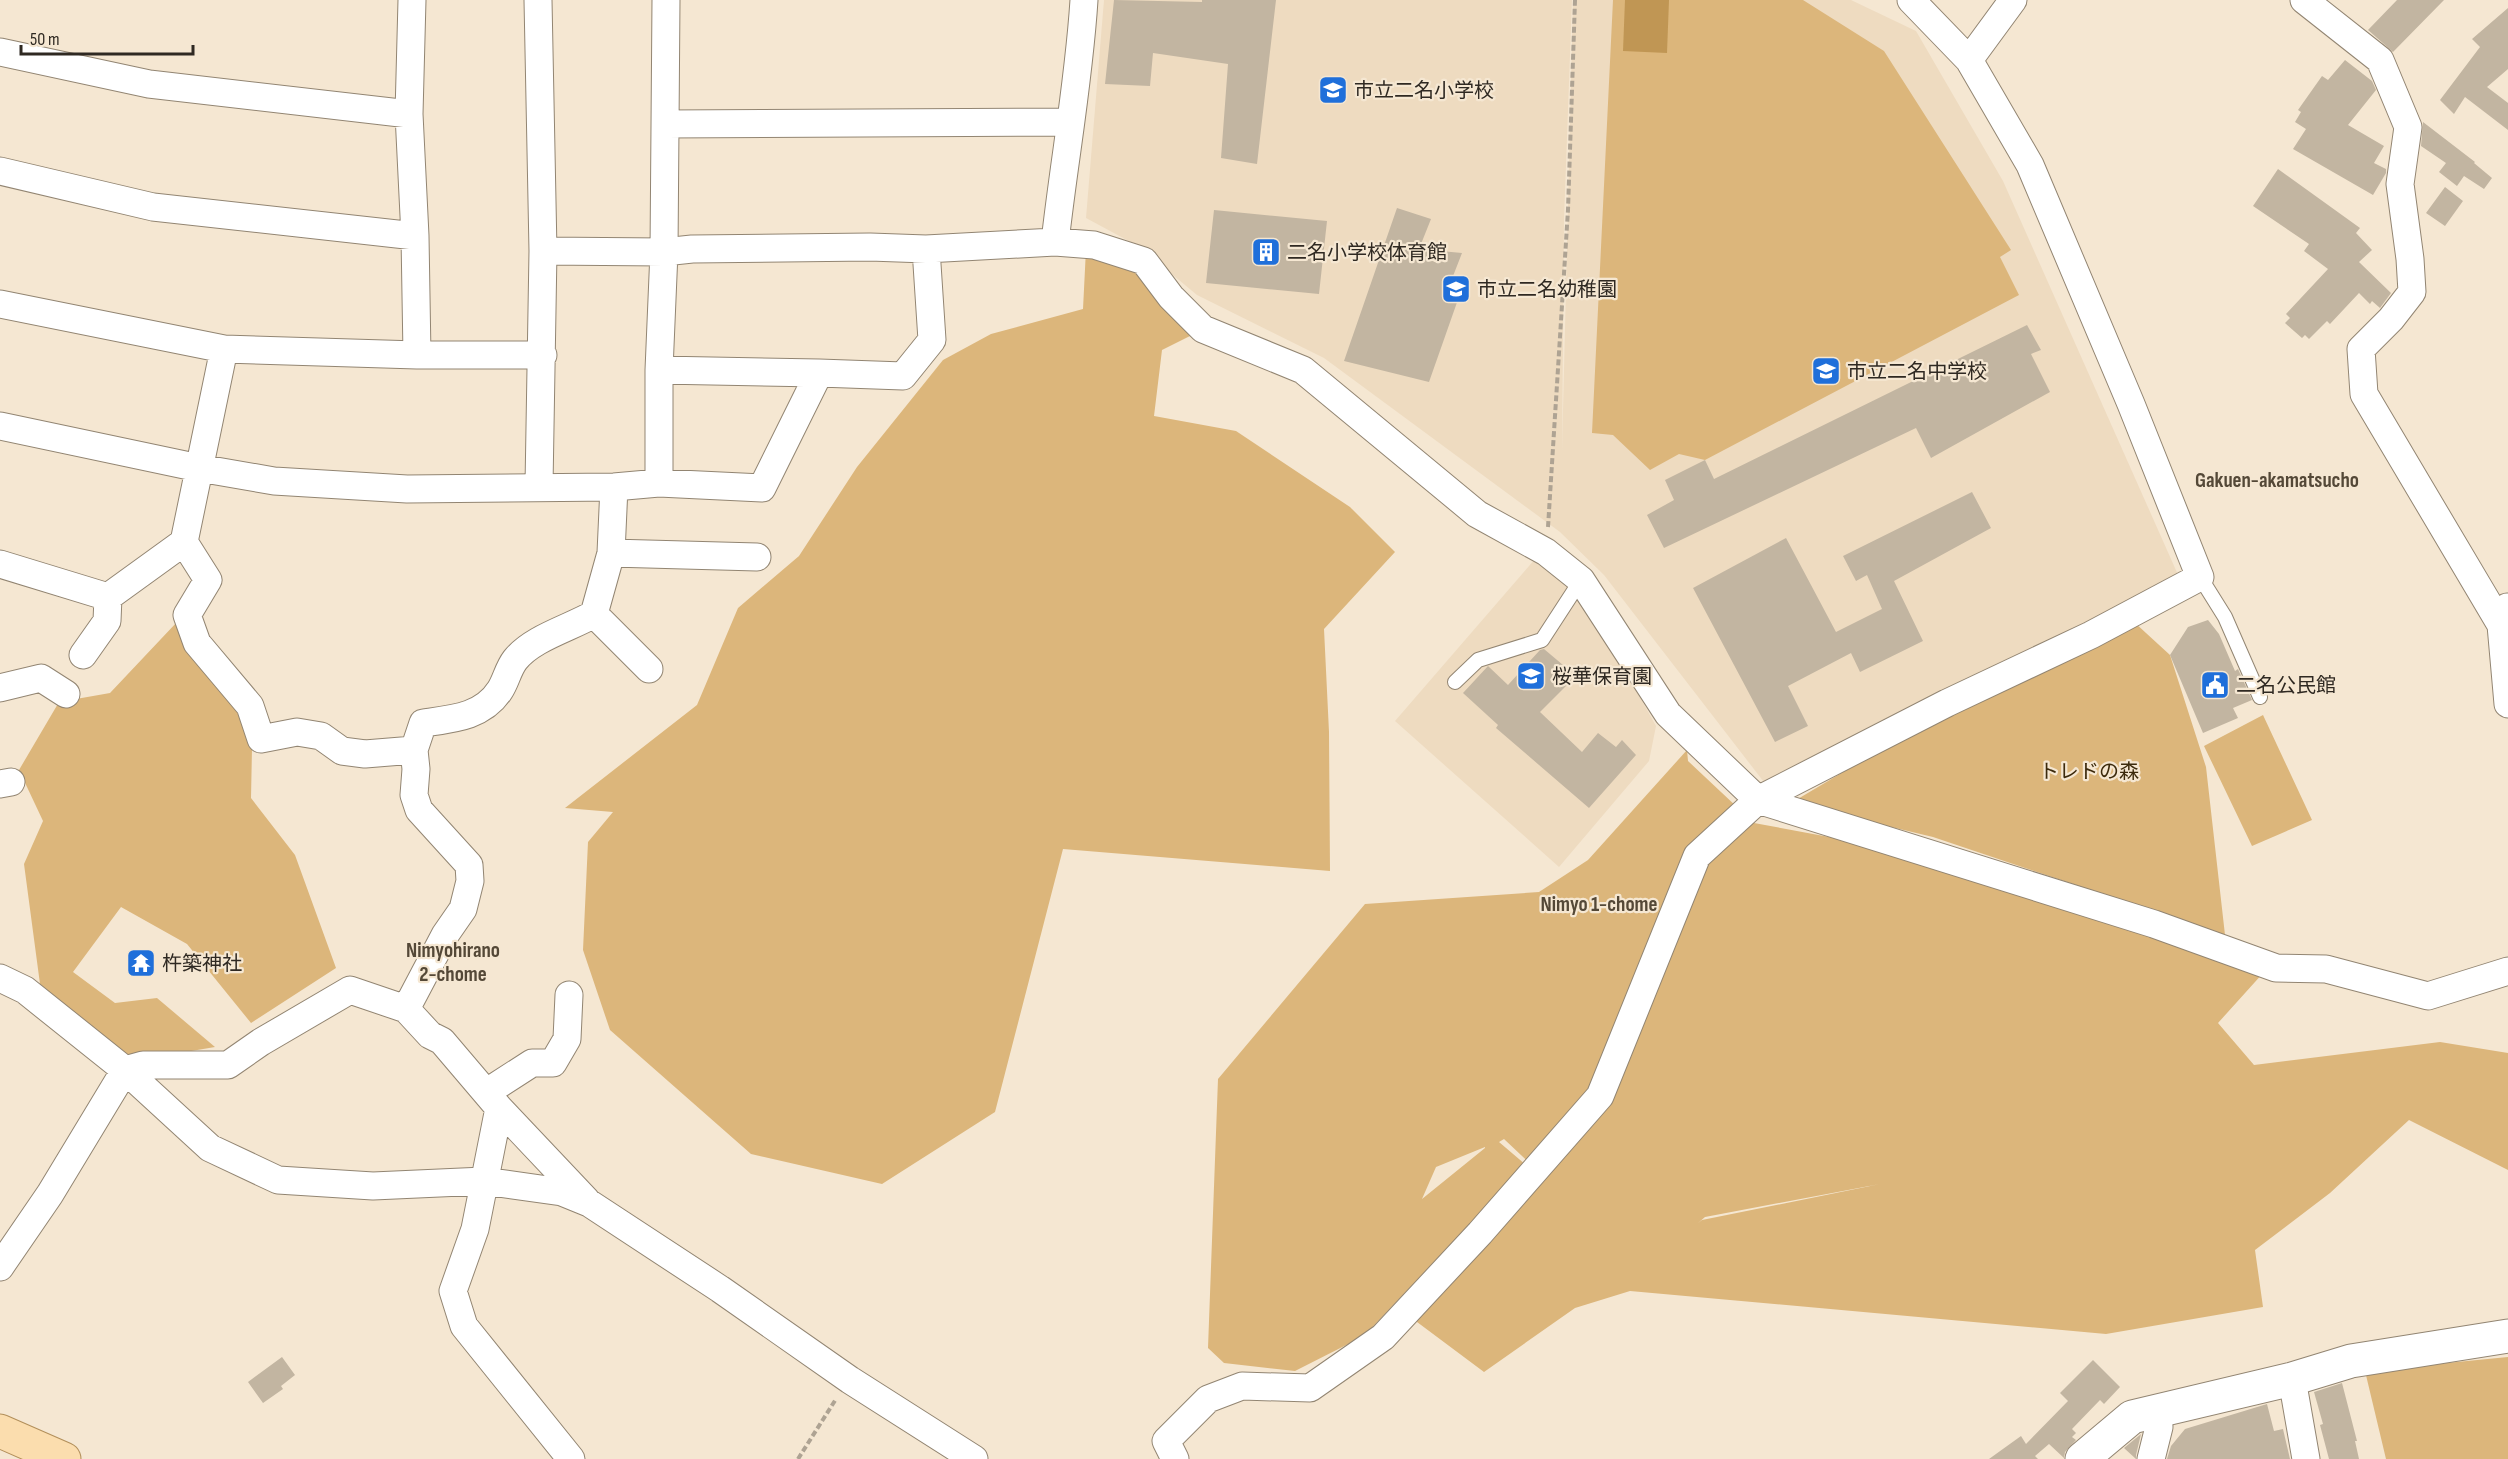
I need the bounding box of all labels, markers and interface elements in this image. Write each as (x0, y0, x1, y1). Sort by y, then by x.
scale bar (21, 18, 194, 56)
text: 50 m (30, 29, 60, 50)
school or university icon: 市立二名小学校 (1317, 74, 1349, 106)
place label: 市立二名小学校 (1354, 79, 1494, 103)
building icon: 二名小学校体育館 (1250, 236, 1282, 268)
place label: 二名小学校体育館 (1287, 241, 1447, 265)
school or university icon: 市立二名幼稚園 (1440, 273, 1472, 305)
place label: 市立二名幼稚園 (1477, 278, 1617, 302)
school or university icon: 市立二名中学校 (1810, 355, 1842, 387)
place label: 市立二名中学校 (1847, 360, 1987, 384)
district label: Gakuen-akamatsucho (2195, 468, 2359, 493)
school or university icon: 桜華保育園 (1515, 660, 1547, 692)
place label: 桜華保育園 (1552, 665, 1652, 689)
public building icon: 二名公民館 (2199, 669, 2231, 701)
place label: 二名公民館 (2236, 674, 2336, 698)
park label: トレドの森 (2039, 760, 2139, 784)
district label: Nimyo 1-chome (1541, 892, 1657, 917)
district label: Nimyohirano 2-chome (406, 938, 500, 987)
temple icon: 杵築神社 (125, 947, 157, 979)
place label: 杵築神社 (162, 952, 242, 976)

